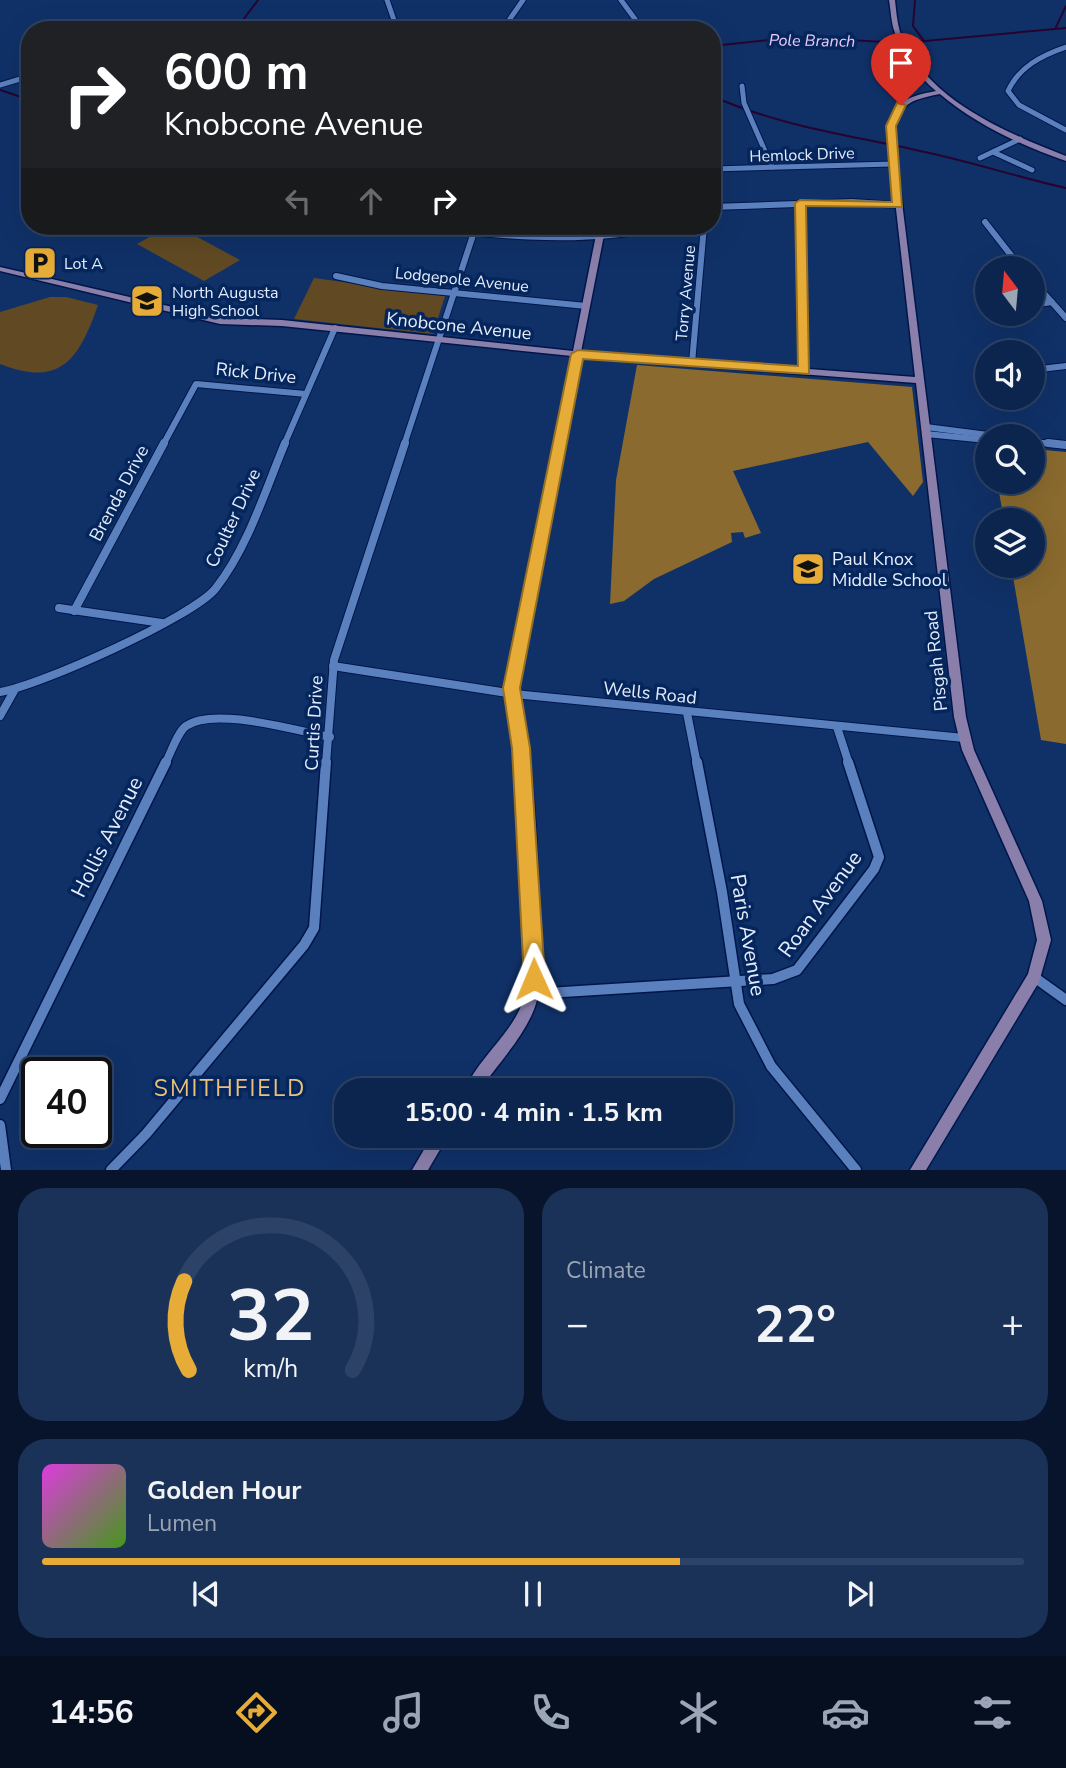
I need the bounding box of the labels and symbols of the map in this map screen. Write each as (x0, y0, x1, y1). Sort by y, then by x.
water label: Pole Branch (769, 29, 855, 53)
pin (871, 33, 931, 105)
street label: Hemlock Drive (749, 142, 855, 168)
parking icon: Lot A (21, 244, 59, 282)
street label: Torry Avenue (671, 244, 701, 342)
place label: Lot A (64, 253, 103, 275)
north arrow (975, 256, 1045, 326)
street label: Lodgepole Avenue (394, 262, 530, 298)
school or university icon: North Augusta High School (128, 282, 166, 320)
place label: North Augusta High School (172, 282, 278, 322)
street label: Knobcone Avenue (385, 306, 533, 346)
street label: Rick Drive (215, 357, 297, 389)
street label: Brenda Drive (84, 441, 154, 545)
street label: Coulter Drive (200, 465, 266, 571)
place label: Paul Knox Middle School (832, 547, 948, 592)
school or university icon: Paul Knox Middle School (789, 550, 827, 588)
street label: Pisgah Road (919, 609, 953, 713)
street label: Curtis Drive (300, 675, 328, 771)
street label: Wells Road (602, 676, 698, 710)
street label: Hollis Avenue (65, 772, 149, 902)
street label: Roan Avenue (772, 845, 868, 963)
street label: Paris Avenue (724, 872, 772, 998)
position arrow (497, 942, 571, 1016)
speed limit sign: 40 (21, 1057, 112, 1148)
district label: SMITHFIELD (154, 1073, 306, 1104)

